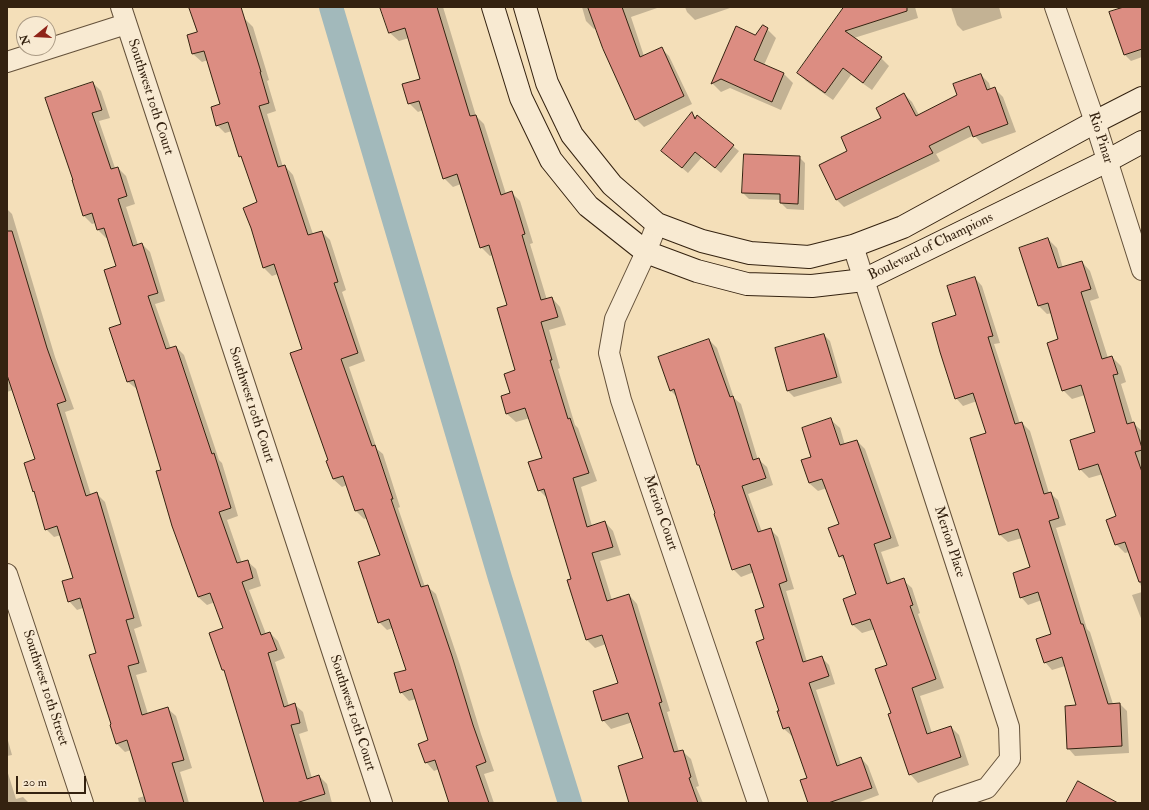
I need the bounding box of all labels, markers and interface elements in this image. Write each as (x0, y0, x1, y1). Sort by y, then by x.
north arrow (16, 16, 56, 56)
text: N (17, 33, 33, 46)
street label: Southwest 10th Court (123, 37, 177, 157)
street label: Rio Pinar (1084, 110, 1116, 166)
street label: Boulevard of Champions (866, 209, 996, 285)
street label: Southwest 10th Court (224, 345, 278, 465)
street label: Merion Court (639, 473, 681, 553)
street label: Merion Place (930, 504, 968, 580)
street label: Southwest 10th Street (18, 628, 72, 748)
street label: Southwest 10th Court (325, 653, 379, 773)
scale bar (18, 768, 88, 794)
text: 20 m (23, 775, 47, 790)

